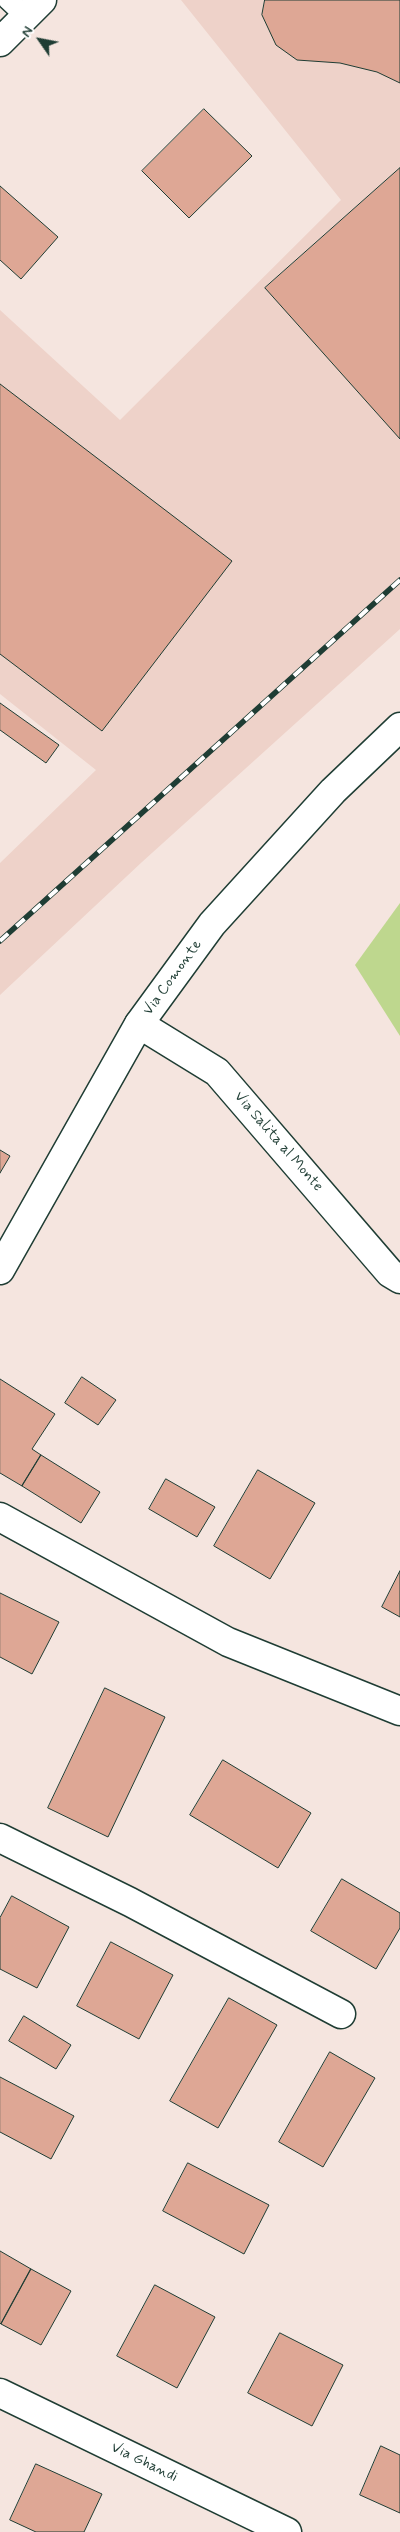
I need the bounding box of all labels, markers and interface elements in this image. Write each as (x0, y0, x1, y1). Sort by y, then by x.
north arrow (15, 15, 65, 65)
text: N (17, 23, 38, 41)
street label: Via Comonte (140, 937, 206, 1019)
street label: Via Salita al Monte (230, 1088, 326, 1196)
street label: Via Ghandi (108, 2439, 180, 2487)

